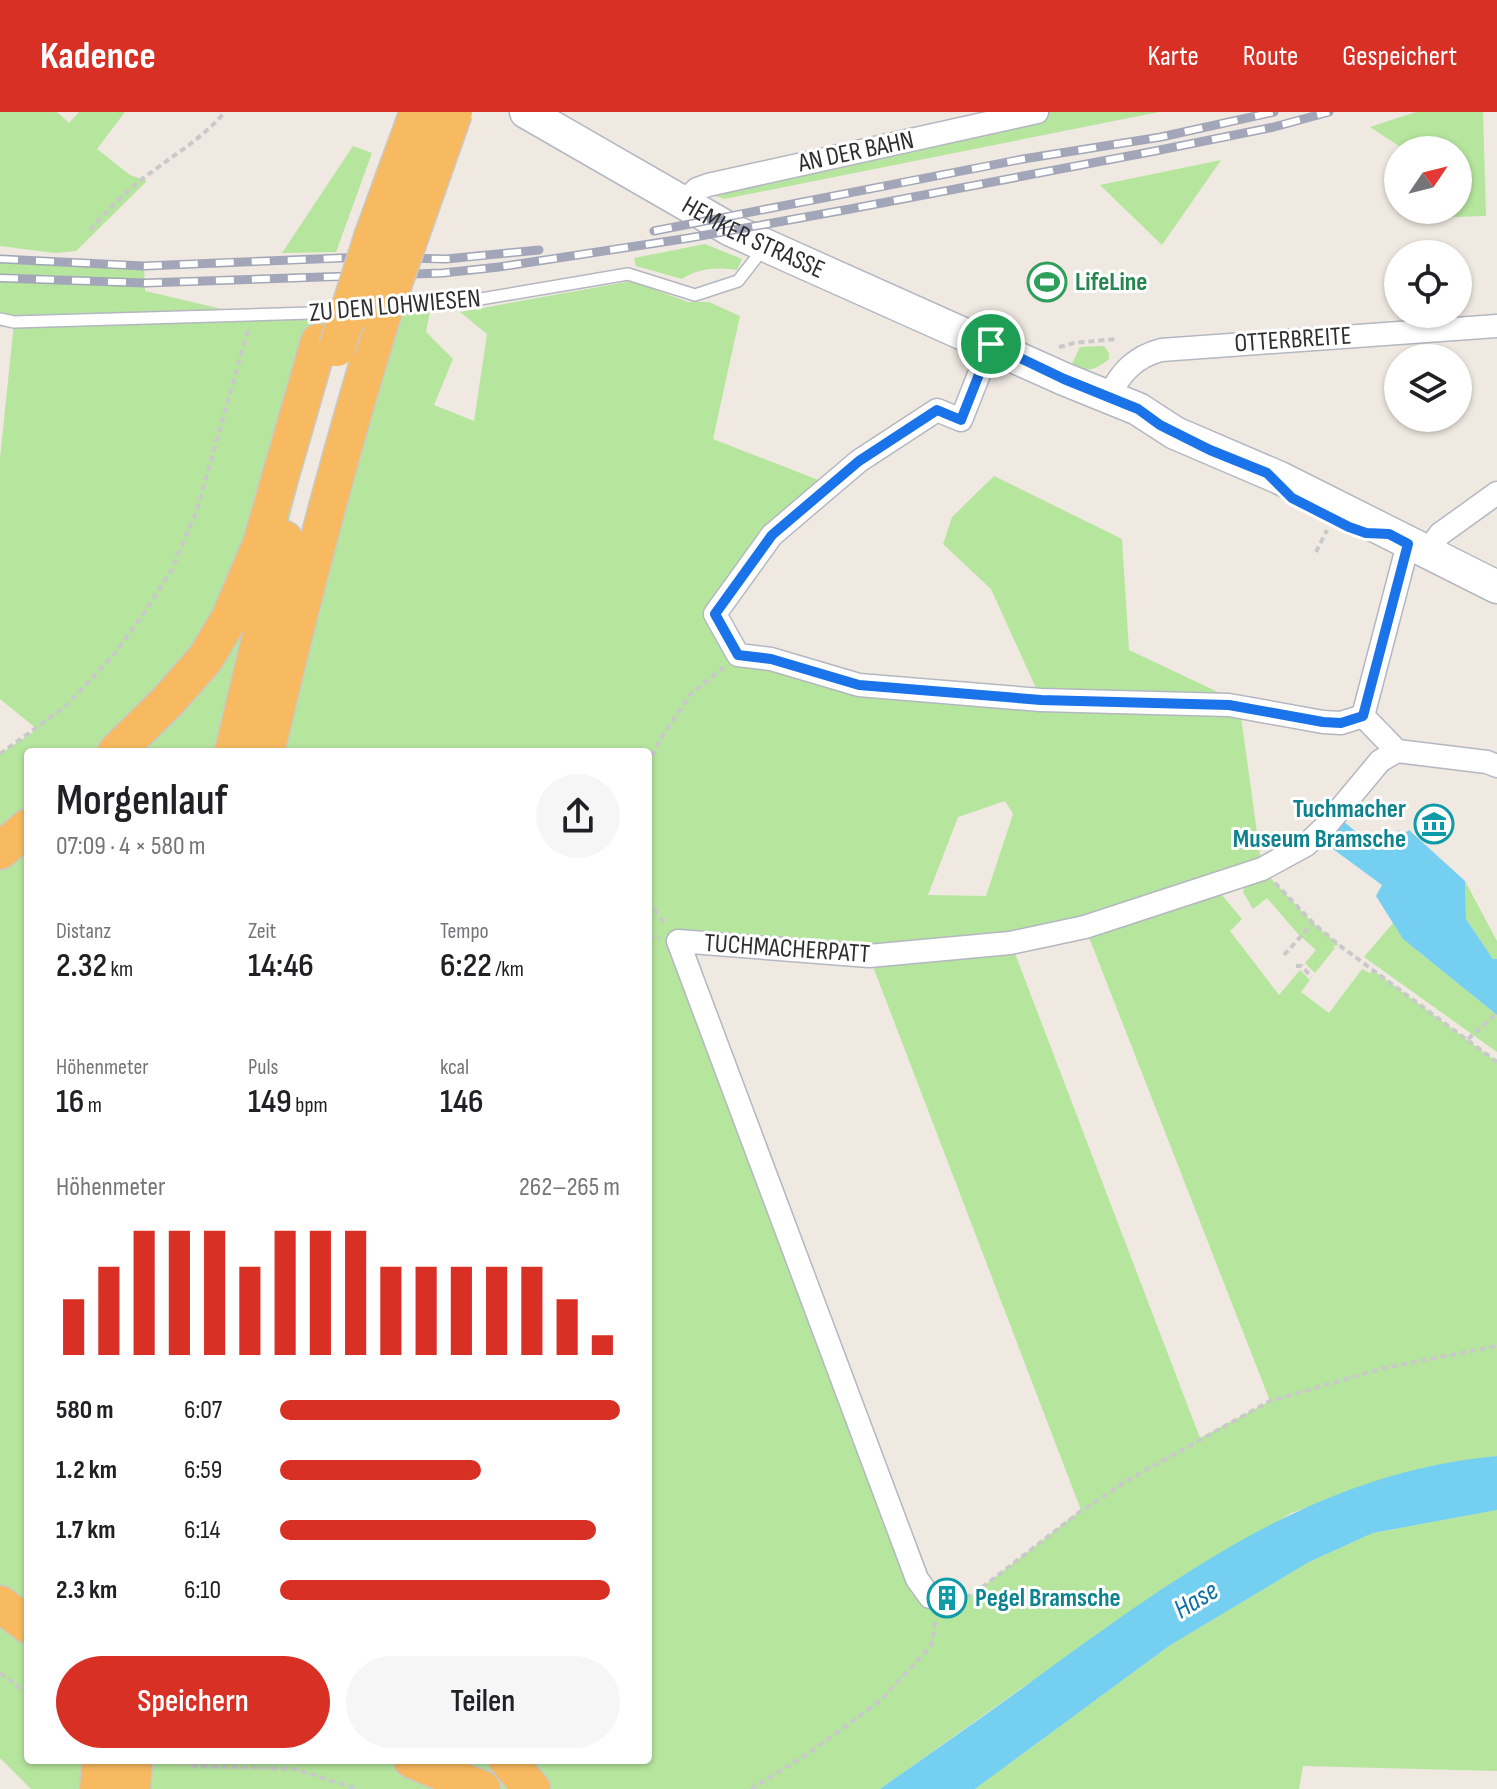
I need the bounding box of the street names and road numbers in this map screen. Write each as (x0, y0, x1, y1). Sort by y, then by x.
street label: AN DER BAHN (794, 125, 917, 180)
street label: HEMKER STRASSE (676, 190, 829, 285)
street label: ZU DEN LOHWIESEN (308, 283, 482, 329)
street label: OTTERBREITE (1233, 320, 1353, 360)
street label: TUCHMACHERPATT (703, 928, 871, 970)

